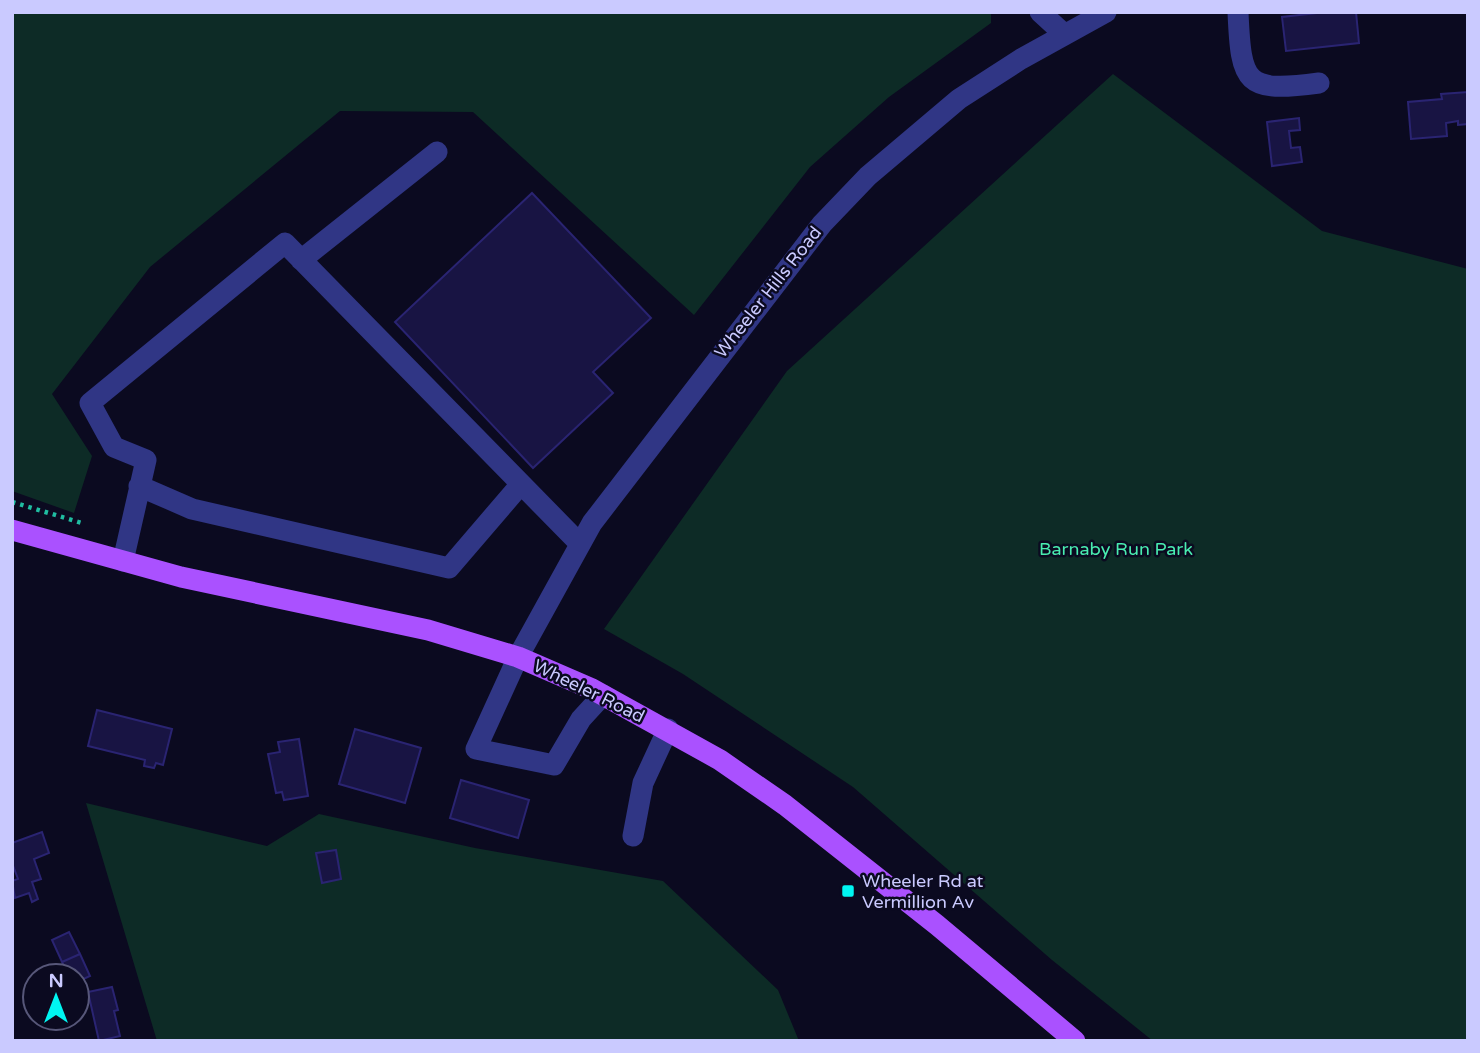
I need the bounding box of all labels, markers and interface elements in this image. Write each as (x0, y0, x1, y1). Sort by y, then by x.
street label: Wheeler Hills Road (710, 222, 826, 362)
park label: Barnaby Run Park (1039, 538, 1193, 560)
street label: Wheeler Road (530, 655, 648, 727)
place label: Wheeler Rd at Vermillion Av (862, 870, 984, 913)
marker: Wheeler Rd at Vermillion Av (840, 883, 856, 899)
north arrow (21, 962, 91, 1032)
text: N (48, 970, 64, 992)

